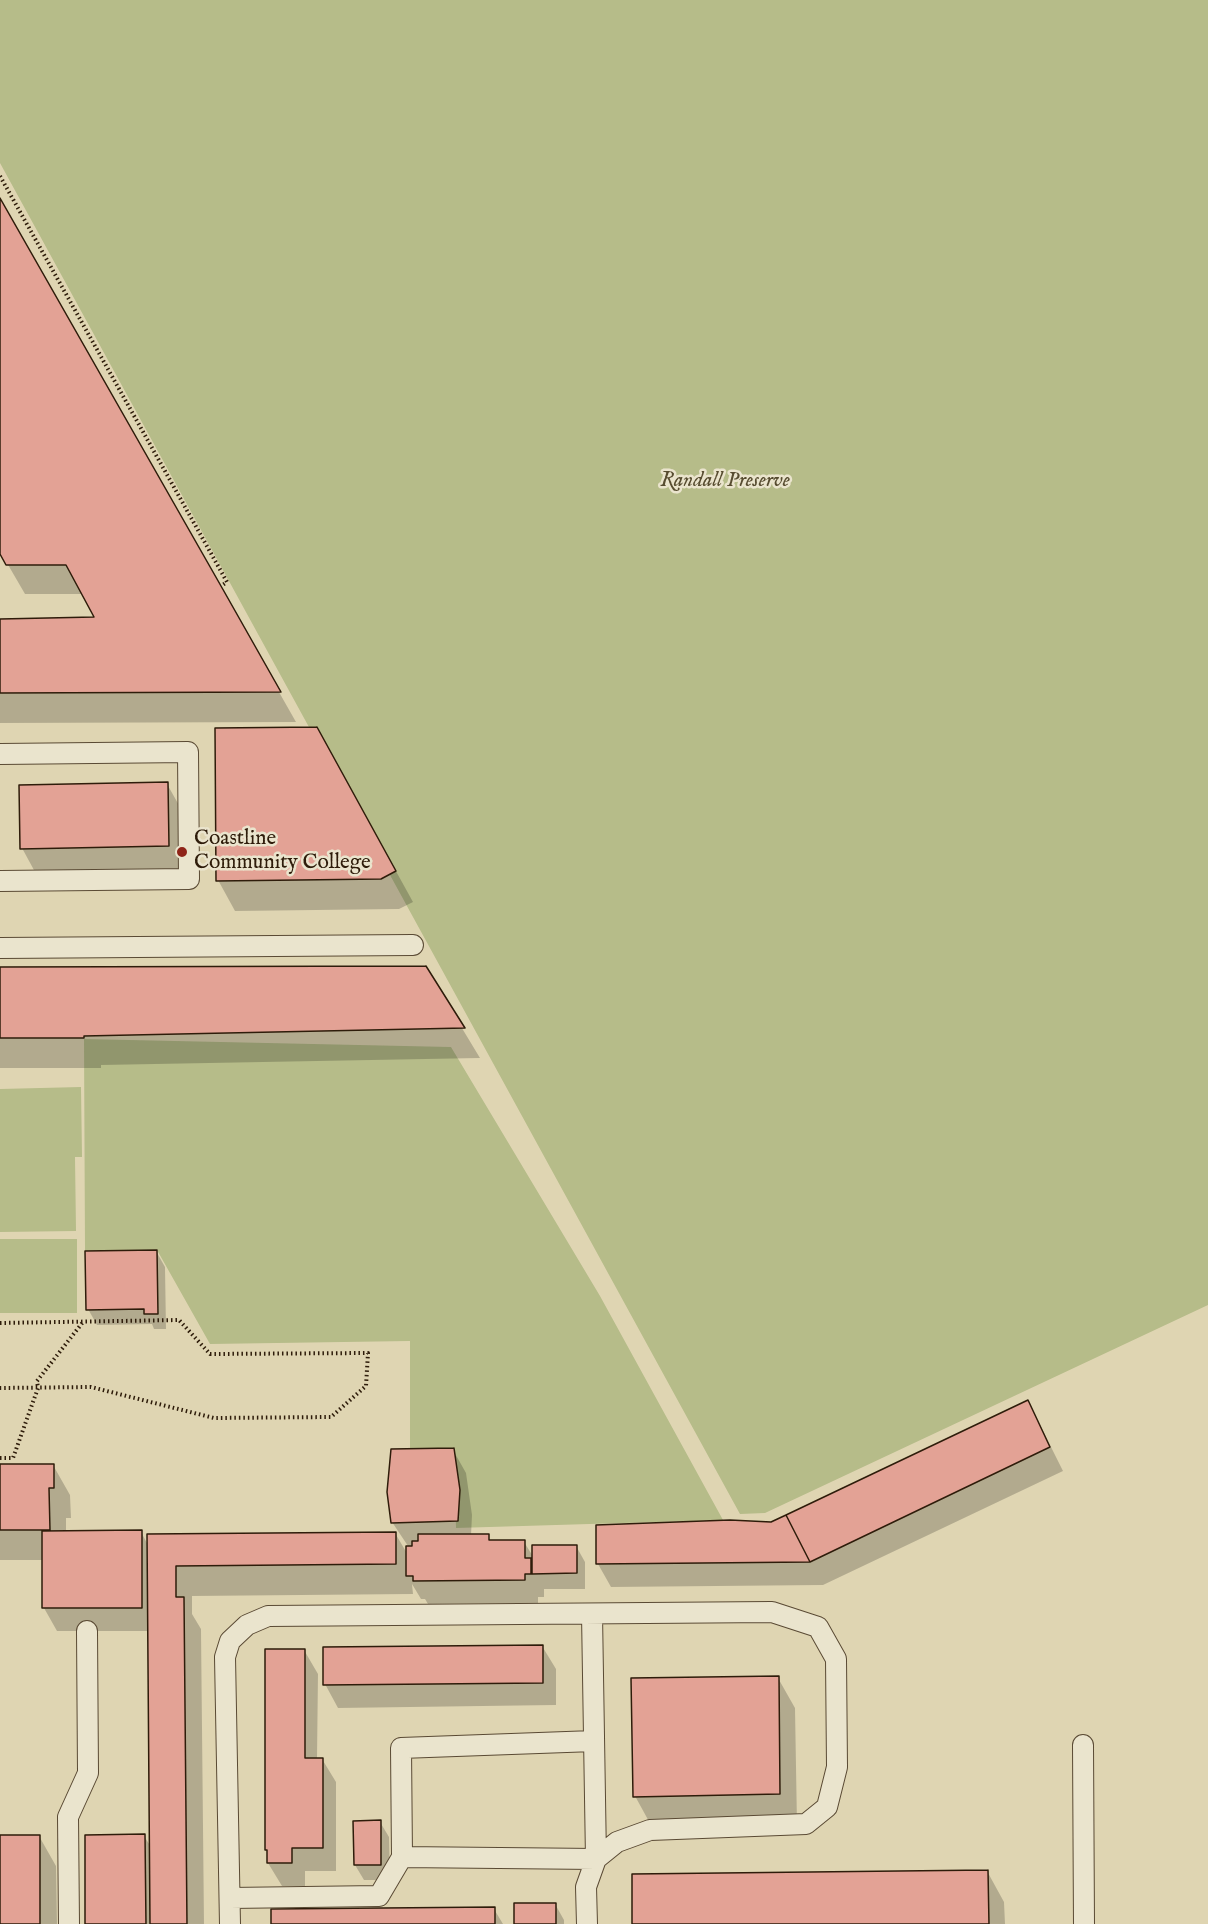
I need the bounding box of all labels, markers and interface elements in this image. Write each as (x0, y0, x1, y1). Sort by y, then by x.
park label: Randall Preserve (660, 469, 790, 495)
place label: Coastline Community College (194, 827, 371, 877)
marker: Coastline Community College (175, 845, 189, 859)

